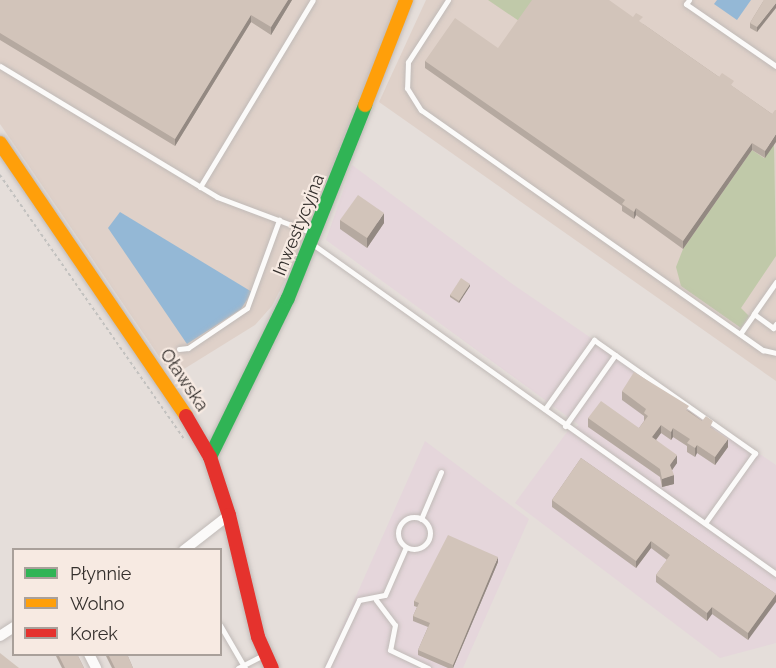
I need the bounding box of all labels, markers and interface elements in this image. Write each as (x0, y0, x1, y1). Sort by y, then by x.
street label: Inwestycyjna (269, 171, 329, 279)
street label: Oławska (155, 345, 213, 415)
legend (12, 548, 222, 656)
text: Płynnie (70, 563, 131, 584)
text: Wolno (70, 593, 124, 614)
text: Korek (70, 623, 118, 644)

